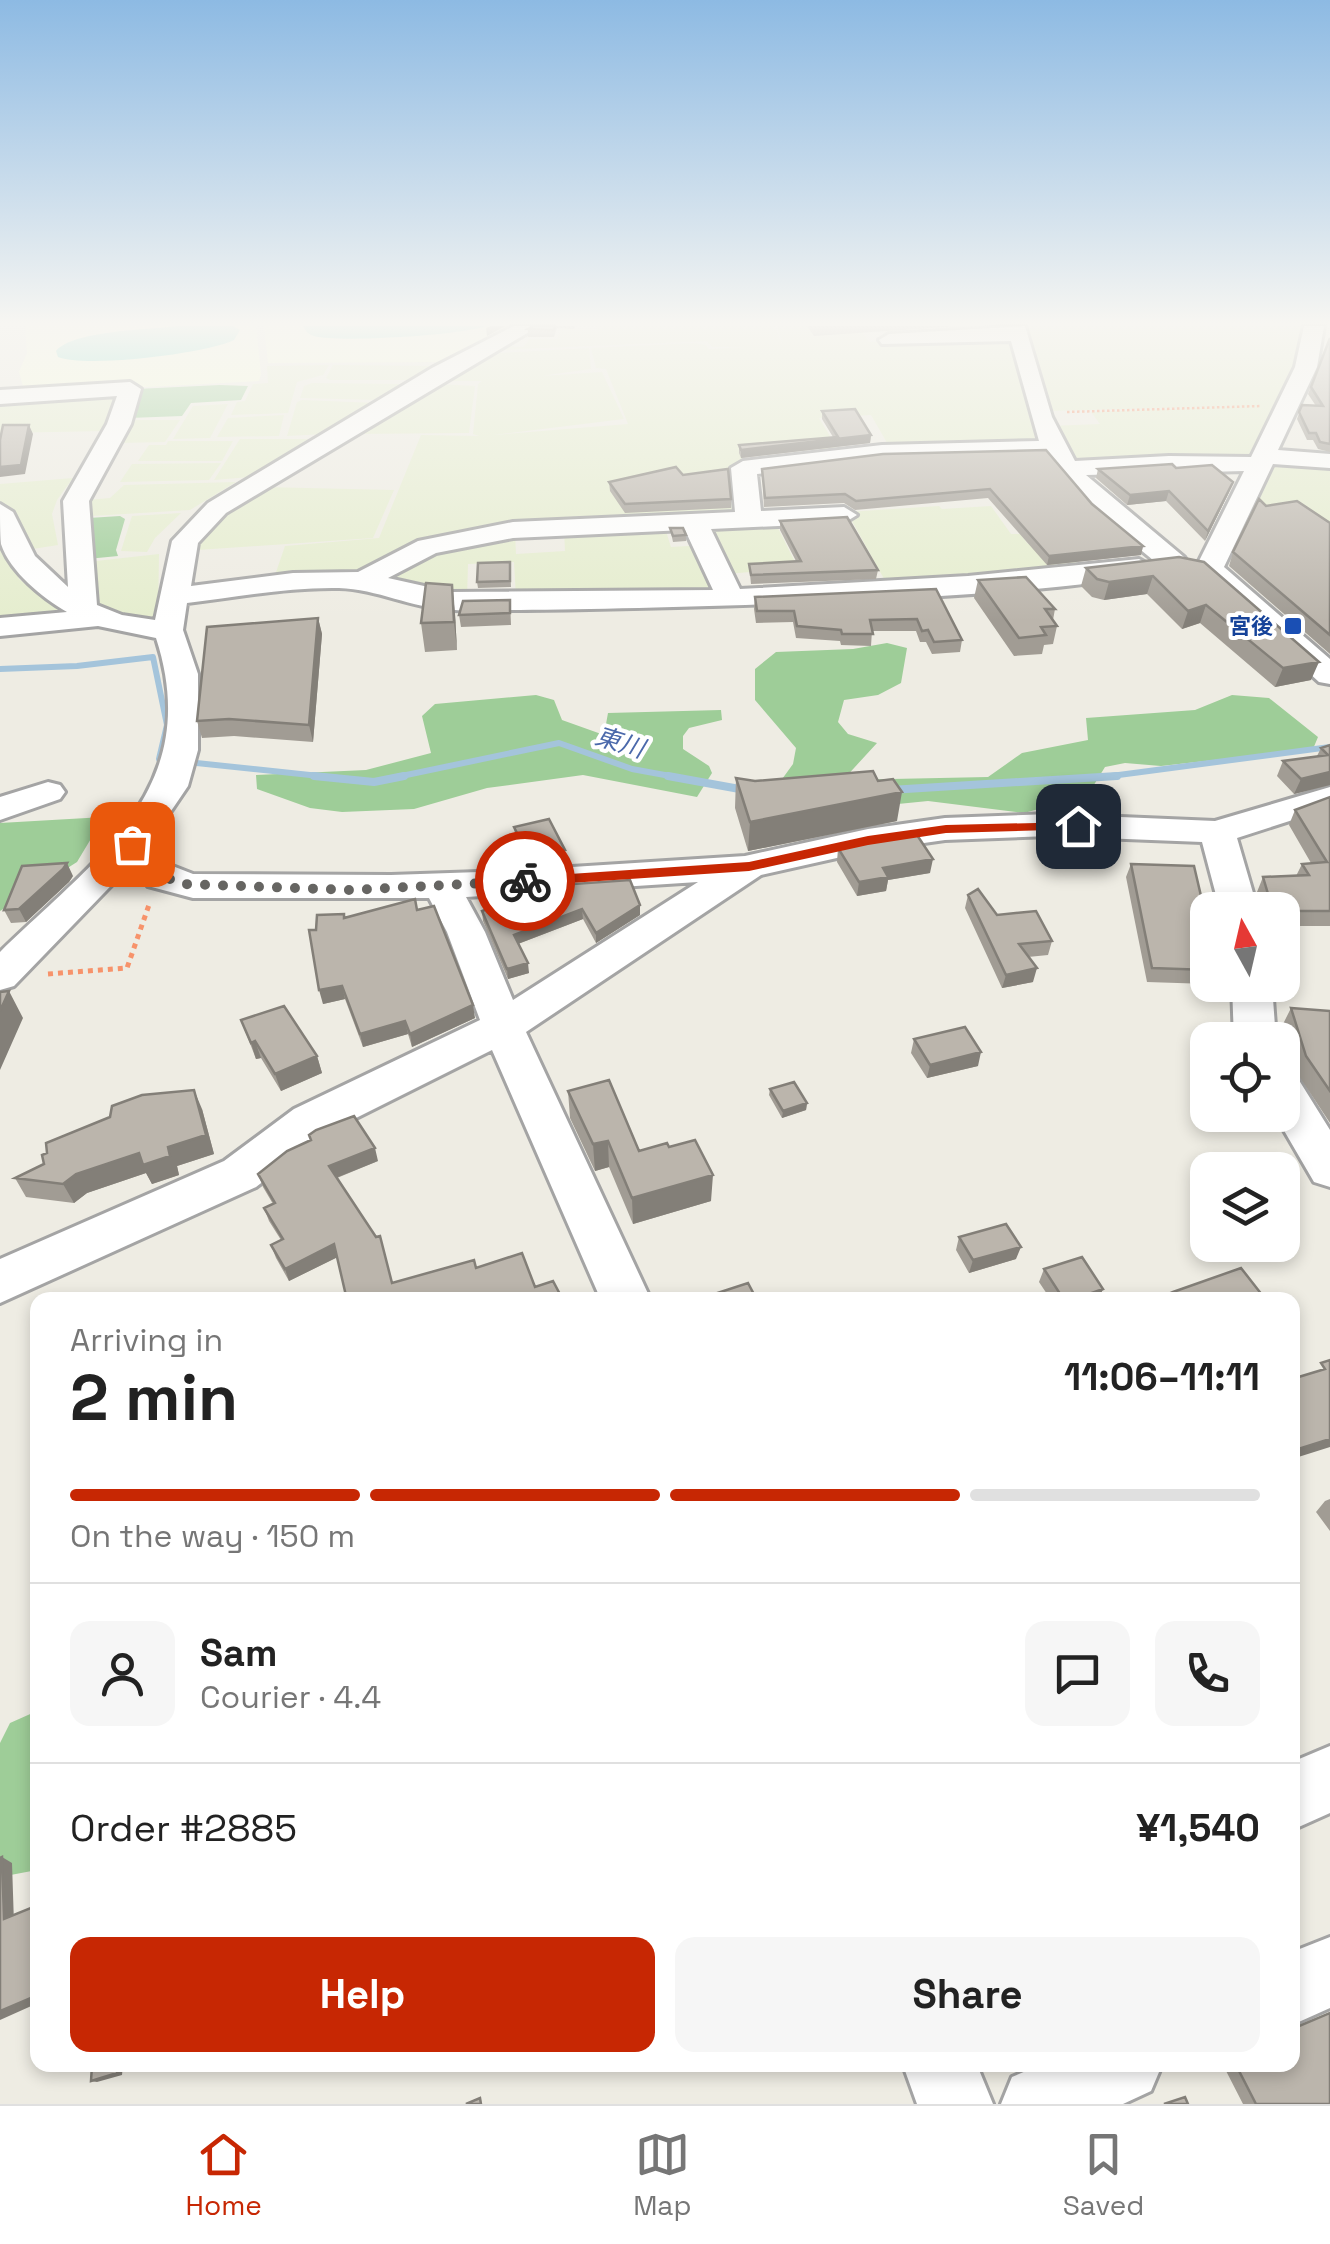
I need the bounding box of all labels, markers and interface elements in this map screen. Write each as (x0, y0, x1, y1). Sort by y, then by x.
place label: 宮後 (1229, 612, 1273, 640)
marker: 宮後 (1282, 615, 1304, 637)
water label: 東川 (591, 719, 651, 765)
pin (1036, 784, 1121, 869)
icon: home (1051, 799, 1106, 854)
pin (90, 802, 175, 887)
icon: bag (105, 817, 160, 872)
courier (475, 831, 575, 931)
icon: bike (498, 854, 553, 909)
north arrow (1190, 892, 1300, 1002)
map controls (1190, 892, 1300, 1262)
button: locate (1190, 1022, 1300, 1132)
button: layers (1190, 1152, 1300, 1262)
text: Arriving in (70, 1320, 223, 1360)
text: 11:06–11:11 (1064, 1353, 1260, 1401)
text: 2 min (70, 1356, 238, 1439)
text: On the way · 150 m (70, 1516, 355, 1556)
button: person (70, 1621, 175, 1726)
button: chat (1025, 1621, 1130, 1726)
button: phone (1155, 1621, 1260, 1726)
text: Sam (200, 1629, 277, 1677)
text: Courier · 4.4 (200, 1677, 381, 1717)
text: Order #2885 (70, 1804, 297, 1852)
text: ¥1,540 (1136, 1804, 1260, 1852)
button: Help (70, 1937, 655, 2052)
button: Share (675, 1937, 1260, 2052)
tab: Home (186, 2127, 262, 2223)
tab: Map (633, 2127, 692, 2223)
tab: Saved (1063, 2127, 1144, 2223)

